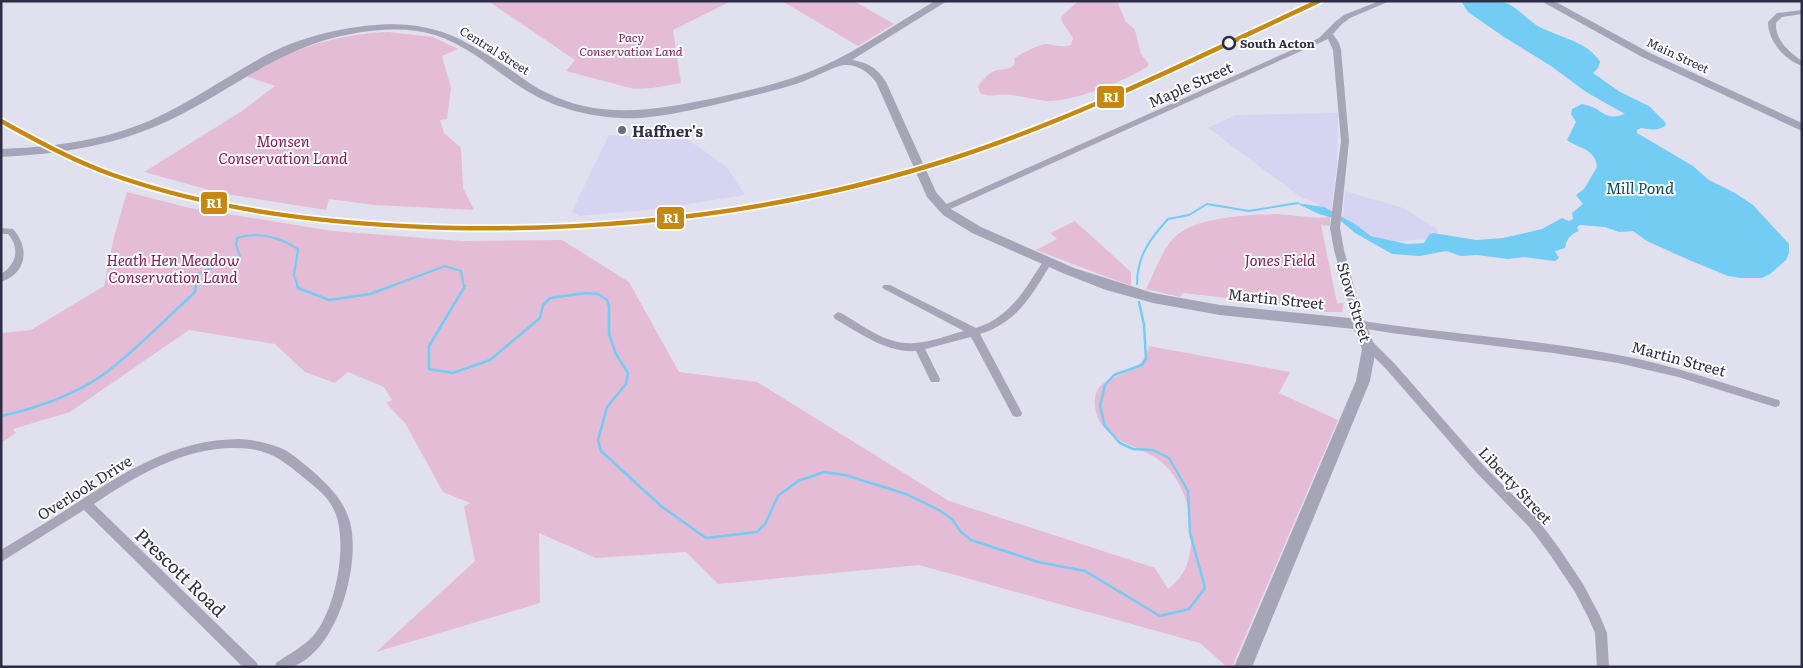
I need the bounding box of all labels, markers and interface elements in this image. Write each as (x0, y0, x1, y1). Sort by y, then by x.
street label: Central Street (456, 21, 534, 79)
park label: Pacy Conservation Land (579, 28, 683, 60)
street label: Main Street (1644, 33, 1712, 77)
place label: South Acton (1240, 34, 1316, 52)
marker: South Acton (1222, 36, 1236, 50)
street label: Maple Street (1144, 55, 1236, 113)
line badge: R1 (1096, 85, 1125, 109)
text: R1 (1103, 86, 1119, 106)
place label: Haffner's (632, 119, 703, 142)
marker: Haffner's (616, 124, 628, 136)
park label: Monsen Conservation Land (218, 129, 348, 169)
water label: Mill Pond (1606, 175, 1675, 199)
line badge: R1 (200, 191, 228, 215)
text: R1 (206, 192, 222, 212)
line badge: R1 (656, 206, 685, 230)
text: R1 (663, 207, 679, 227)
park label: Heath Hen Meadow Conservation Land (106, 248, 240, 288)
park label: Jones Field (1244, 248, 1316, 271)
street label: Stow Street (1332, 259, 1378, 345)
street label: Martin Street (1227, 282, 1325, 314)
street label: Martin Street (1629, 334, 1729, 382)
street label: Liberty Street (1474, 441, 1558, 529)
street label: Overlook Drive (32, 449, 136, 525)
street label: Prescott Road (129, 522, 233, 622)

